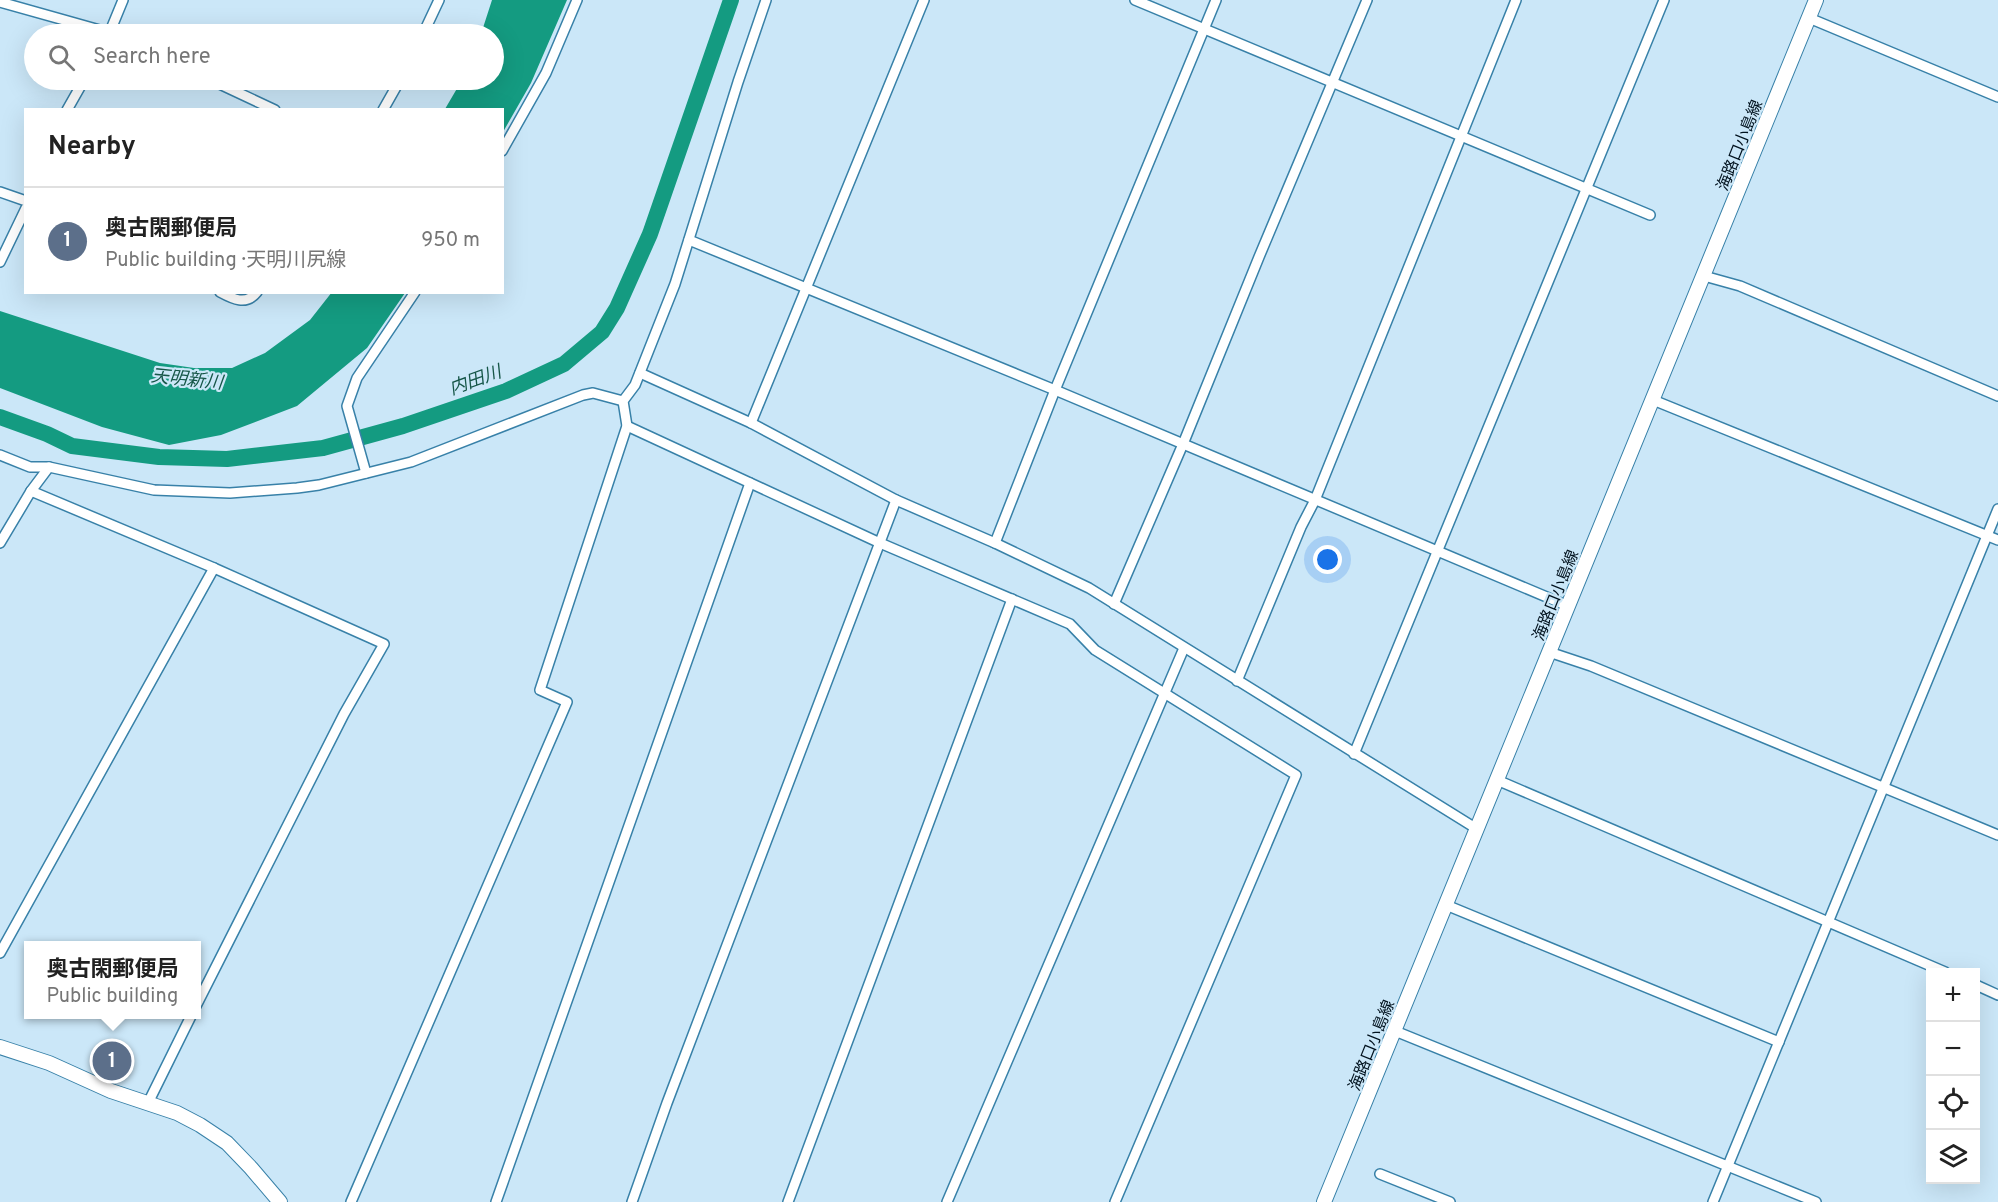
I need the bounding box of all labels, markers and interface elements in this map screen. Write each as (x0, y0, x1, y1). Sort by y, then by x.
search box (24, 24, 504, 90)
icon: search (45, 41, 78, 74)
text: Search here (93, 44, 211, 71)
street label: 海路口小島線 (1714, 97, 1768, 194)
text: Nearby (48, 131, 136, 164)
text: 奥古閑郵便局 (105, 216, 237, 243)
text: 1 (64, 228, 72, 254)
text: 950 m (421, 228, 480, 254)
text: Public building · 天明川尻線 (105, 248, 346, 274)
water label: 内田川 (446, 361, 507, 401)
water label: 天明新川 (150, 365, 226, 396)
your location (1313, 545, 1342, 574)
street label: 海路口小島線 (1530, 547, 1584, 644)
popup (24, 941, 201, 1019)
text: 奥古閑郵便局 (46, 957, 179, 984)
map controls (1926, 968, 1980, 1184)
button: + (1926, 968, 1980, 1022)
text: Public building (46, 984, 178, 1010)
street label: 海路口小島線 (1346, 997, 1400, 1094)
button: − (1926, 1022, 1980, 1076)
pin: 1 (92, 1038, 132, 1084)
button: locate (1926, 1076, 1980, 1130)
button: layers (1926, 1130, 1980, 1184)

